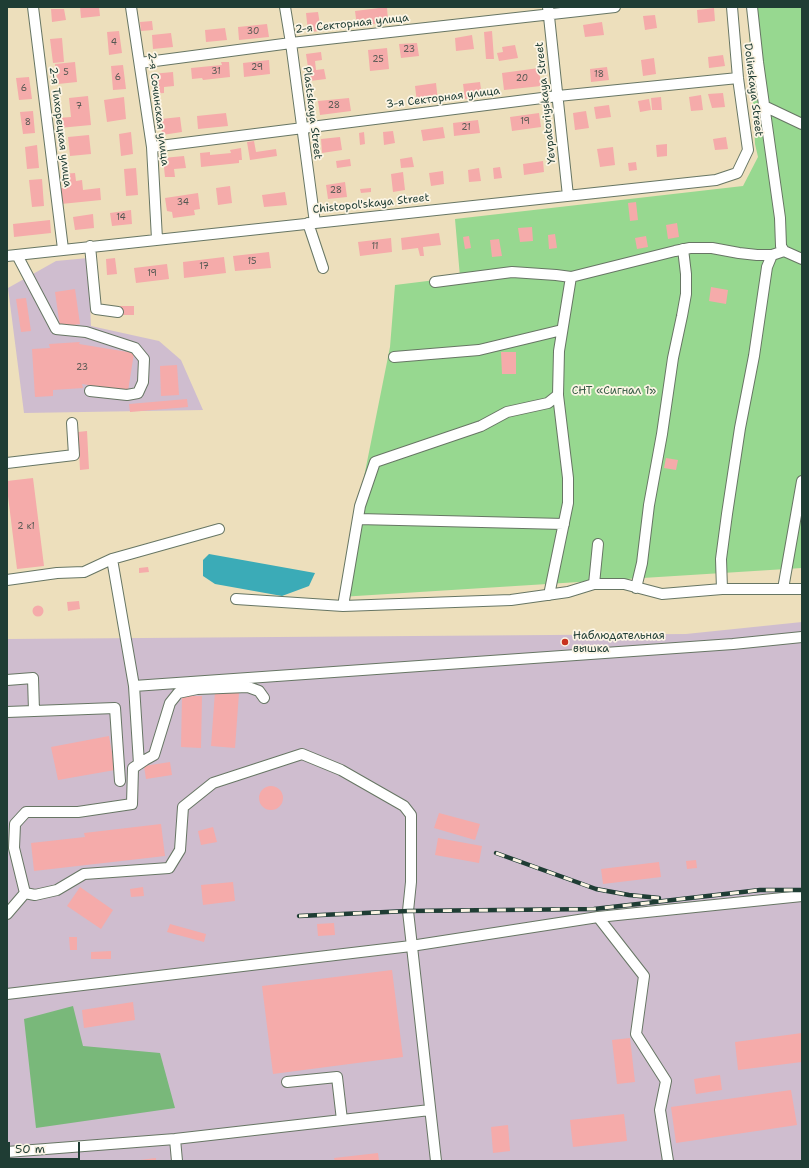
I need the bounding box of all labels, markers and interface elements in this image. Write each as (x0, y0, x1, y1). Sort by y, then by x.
street label: 2-я Секторная улица (295, 11, 409, 37)
house number: 30 (247, 27, 259, 37)
house number: 4 (111, 38, 117, 48)
street label: Yevpatoriyskaya Street (533, 41, 559, 165)
street label: Dolinskaya Street (741, 43, 765, 137)
house number: 23 (403, 45, 415, 55)
street label: 2-я Сочинская улица (144, 51, 172, 167)
house number: 25 (372, 55, 384, 65)
house number: 29 (251, 63, 263, 73)
street label: 2-я Тихорецкая улица (46, 66, 74, 188)
street label: Plastskaya Street (300, 66, 324, 160)
house number: 31 (211, 67, 221, 77)
house number: 5 (63, 68, 69, 78)
house number: 18 (594, 70, 604, 80)
house number: 6 (115, 73, 121, 83)
house number: 20 (516, 74, 528, 84)
house number: 6 (21, 84, 27, 94)
street label: 3-я Секторная улица (385, 84, 501, 112)
house number: 28 (328, 101, 340, 111)
house number: 7 (76, 102, 82, 112)
house number: 19 (520, 117, 530, 127)
house number: 8 (25, 118, 31, 128)
house number: 21 (461, 123, 471, 133)
house number: 28 (330, 186, 342, 196)
street label: Chistopol'skaya Street (312, 191, 430, 217)
house number: 34 (177, 198, 189, 208)
house number: 14 (116, 213, 126, 223)
house number: 11 (371, 242, 379, 252)
house number: 15 (247, 257, 257, 267)
house number: 17 (199, 262, 209, 272)
house number: 19 (147, 269, 157, 279)
house number: 23 (76, 363, 88, 373)
park label: СНТ «Сигнал 1» (572, 384, 656, 398)
house number: 2 к1 (17, 522, 35, 532)
place label: Наблюдательная вышка (573, 629, 665, 655)
marker: Наблюдательная вышка (560, 637, 570, 647)
scale bar (10, 1134, 82, 1160)
text: 50 m (15, 1141, 45, 1157)

